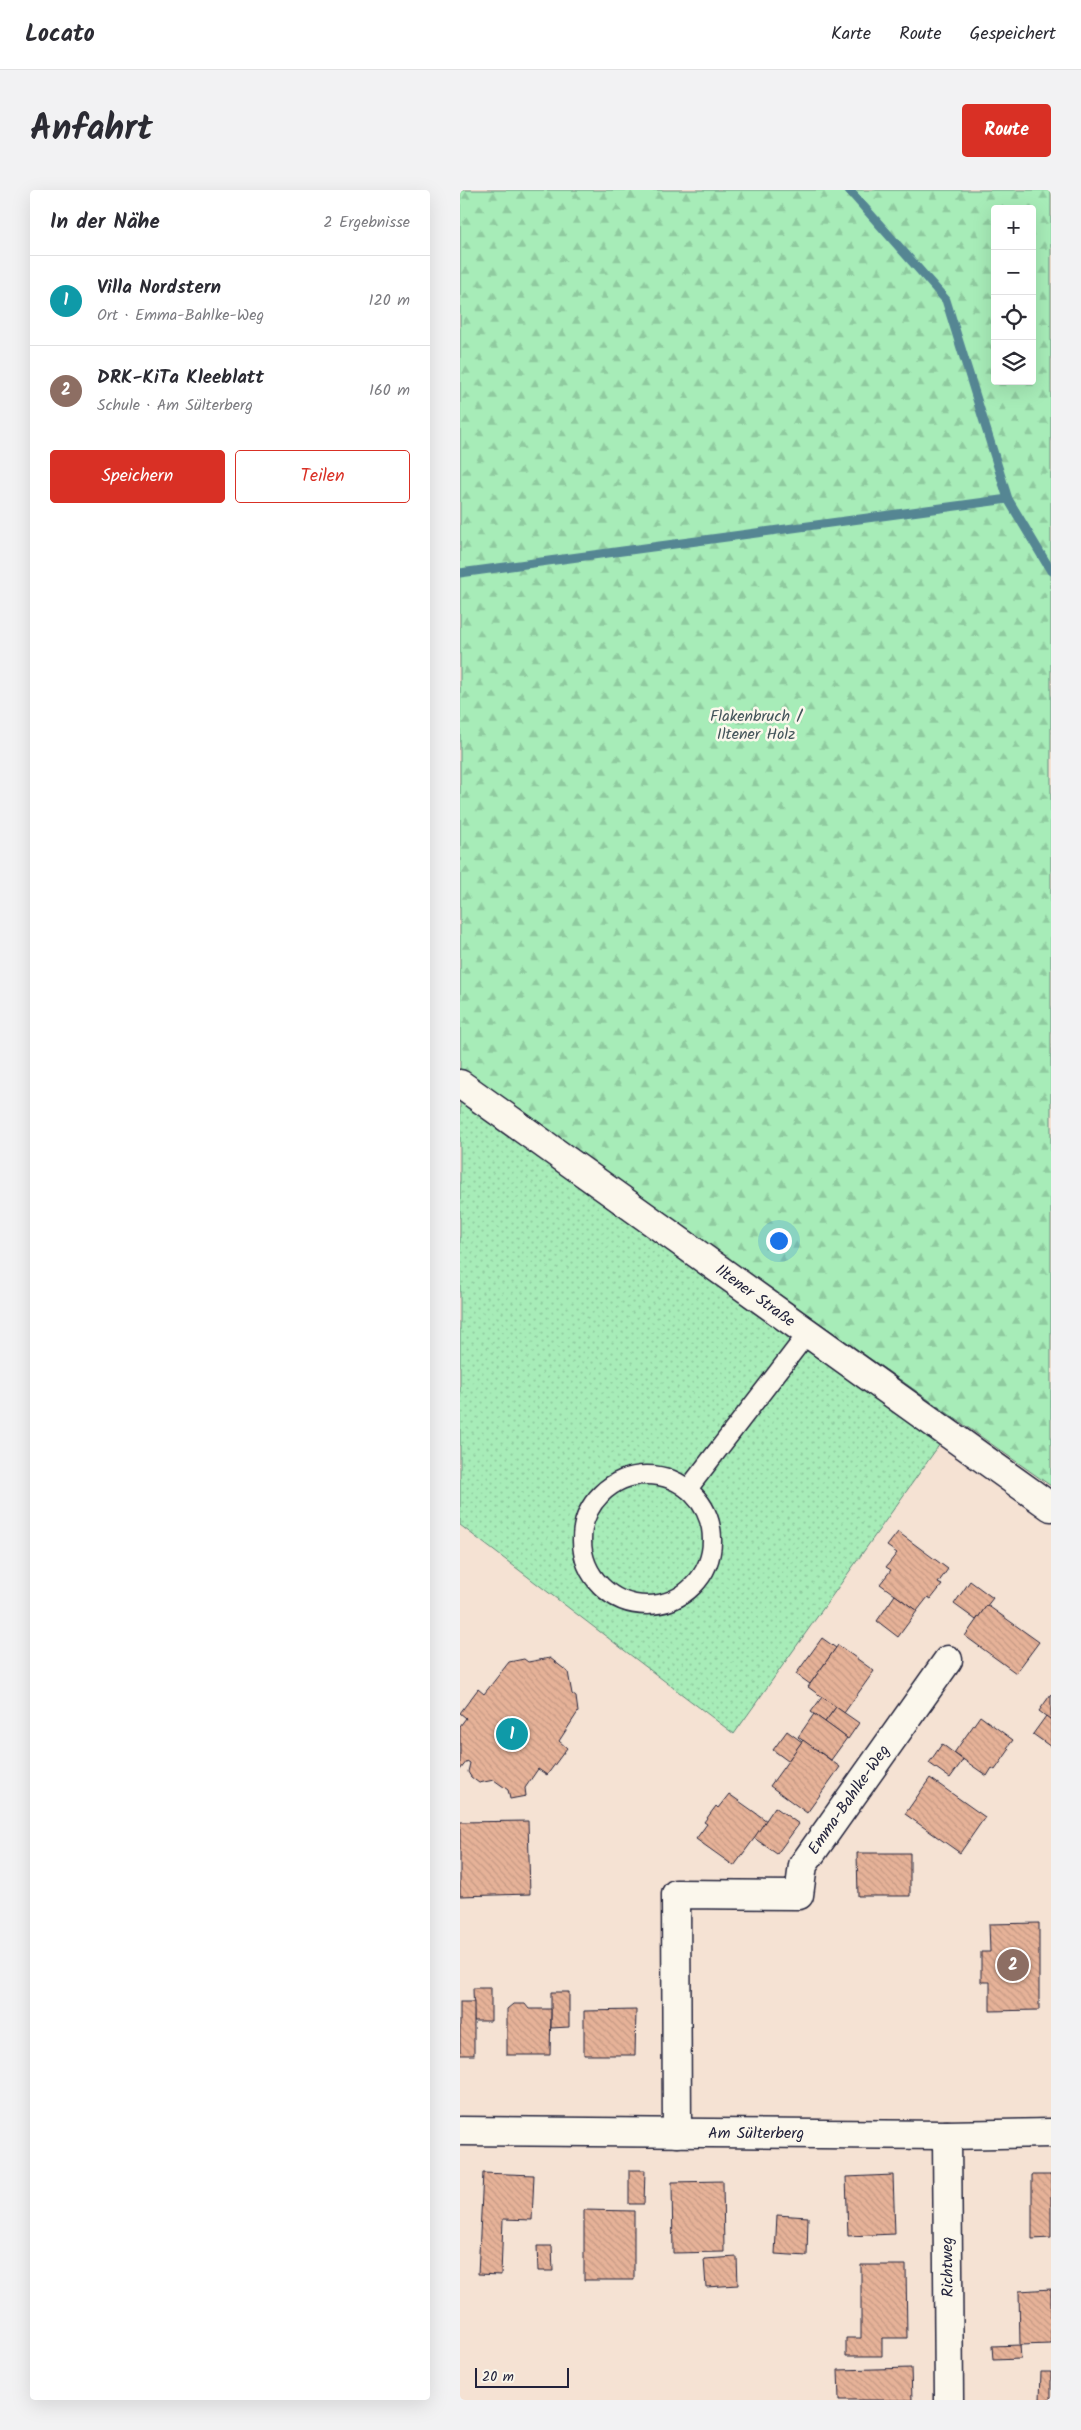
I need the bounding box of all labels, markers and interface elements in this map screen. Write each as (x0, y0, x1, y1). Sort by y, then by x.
text: Locato (25, 15, 95, 54)
text: Karte (831, 20, 871, 49)
text: Route (899, 20, 942, 49)
text: Gespeichert (970, 20, 1056, 49)
text: Anfahrt (30, 102, 153, 158)
button: Route (962, 104, 1051, 157)
map controls (991, 205, 1036, 385)
button: + (991, 205, 1036, 250)
text: In der Nähe (50, 206, 160, 239)
text: 2 Ergebnisse (323, 210, 410, 235)
button: − (991, 250, 1036, 295)
text: Villa Nordstern (97, 273, 221, 303)
text: 1 (64, 288, 68, 313)
text: 120 m (369, 288, 410, 313)
button: locate (991, 295, 1036, 340)
text: Ort · Emma-Bahlke-Weg (97, 303, 264, 328)
button: layers (991, 340, 1036, 385)
text: DRK-KiTa Kleeblatt (97, 363, 264, 393)
text: 2 (61, 378, 71, 403)
text: 160 m (369, 378, 410, 403)
text: Schule · Am Sülterberg (97, 393, 253, 418)
button: Speichern (50, 450, 225, 503)
button: Teilen (235, 450, 410, 503)
park label: Flakenbruch / Iltener Holz (710, 704, 803, 747)
your location (766, 1228, 792, 1254)
street label: Iltener Straße (710, 1258, 800, 1334)
pin: 1 (496, 1715, 528, 1753)
street label: Emma-Bahlke-Weg (802, 1740, 896, 1860)
pin: 2 (997, 1946, 1029, 1984)
street label: Am Sülterberg (708, 2121, 804, 2146)
street label: Richtweg (935, 2236, 961, 2298)
scale bar (475, 2365, 569, 2388)
text: 20 m (482, 2366, 514, 2388)

